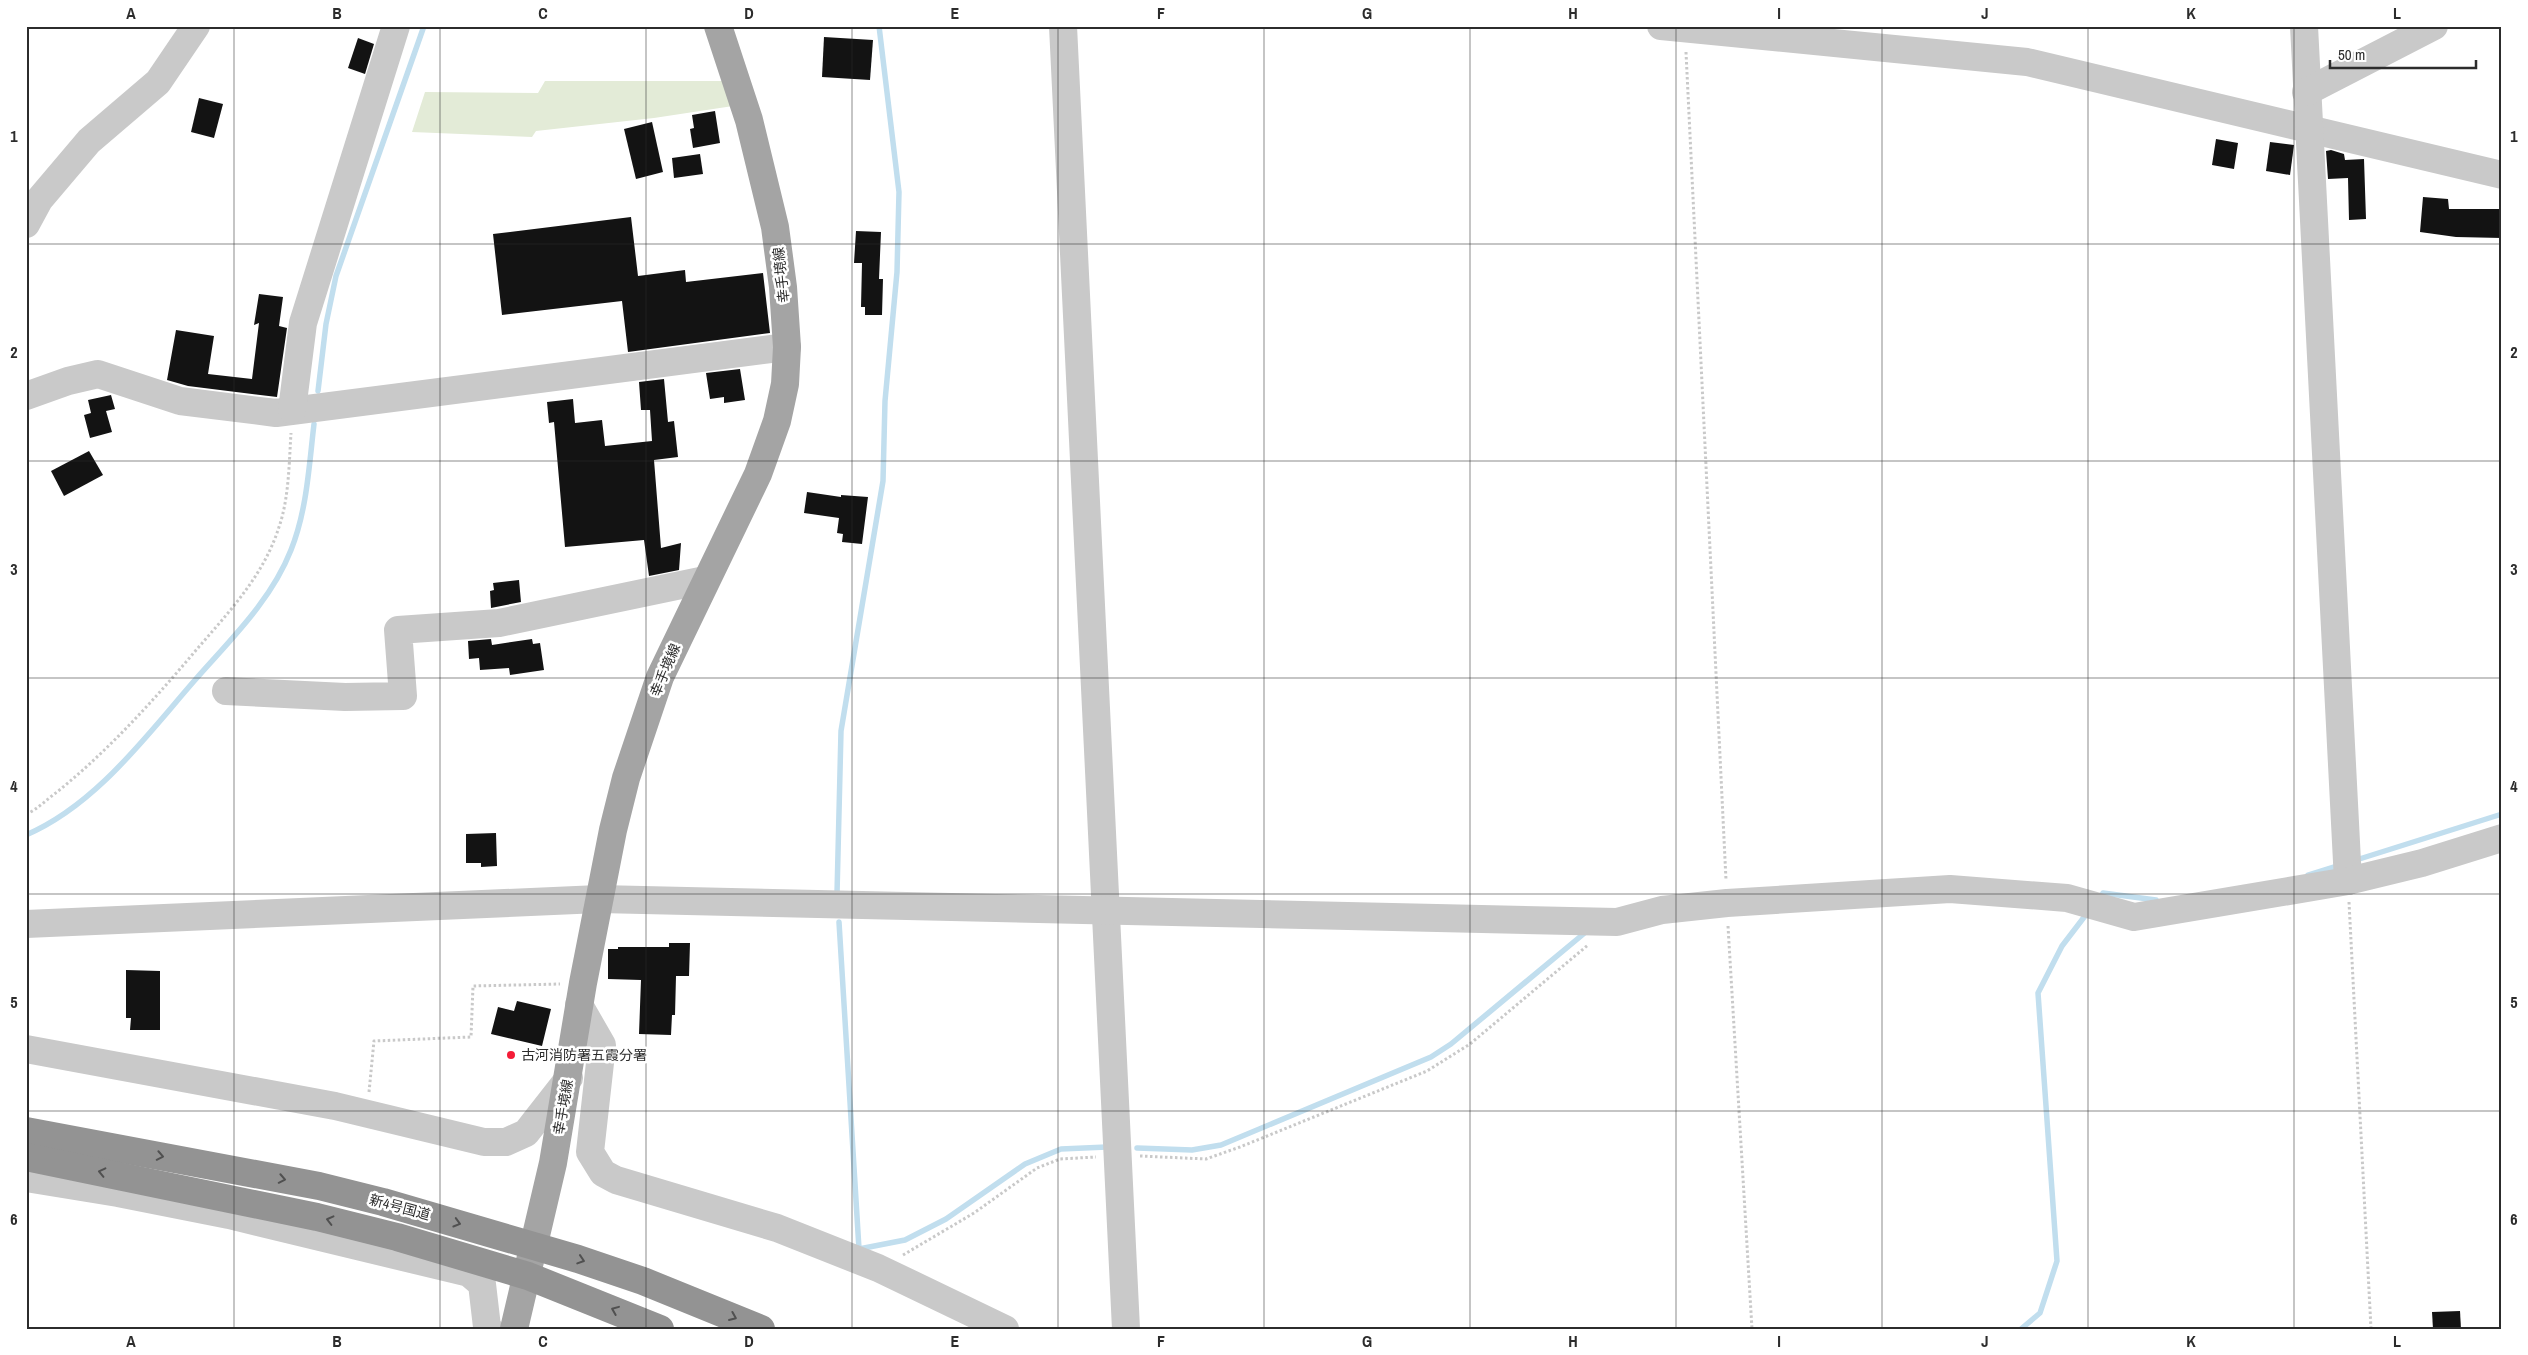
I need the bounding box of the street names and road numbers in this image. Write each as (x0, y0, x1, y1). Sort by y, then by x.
street label: 幸手境線 (769, 246, 793, 304)
street label: 幸手境線 (646, 641, 684, 699)
street label: 幸手境線 (549, 1078, 577, 1136)
street label: 新4号国道 (368, 1190, 432, 1224)

